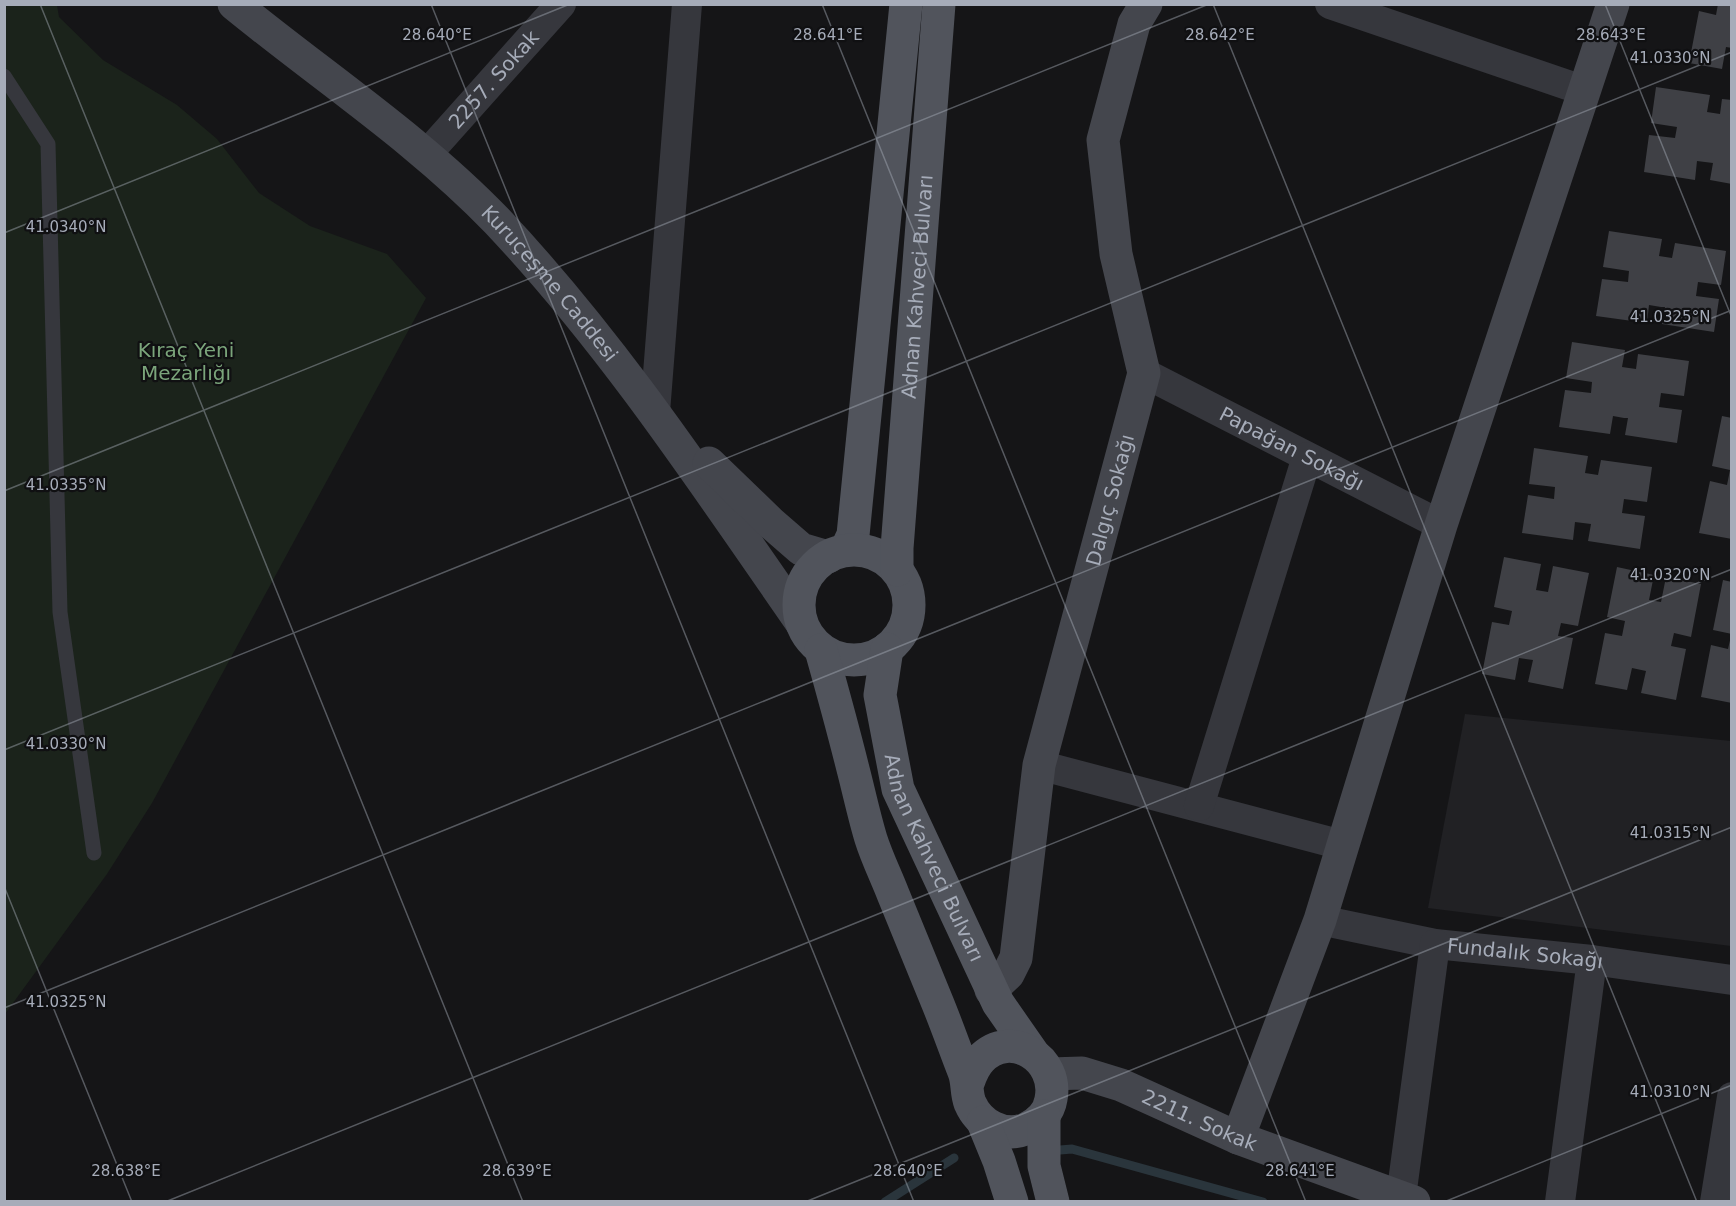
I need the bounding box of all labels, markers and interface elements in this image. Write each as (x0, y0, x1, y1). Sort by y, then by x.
street label: 2257. Sokak (443, 25, 544, 134)
text: 28.640°E (402, 26, 472, 44)
text: 28.641°E (793, 26, 863, 44)
text: 28.642°E (1185, 26, 1255, 44)
text: 28.643°E (1576, 26, 1646, 44)
text: 41.0330°N (1630, 49, 1710, 67)
street label: Adnan Kahveci Bulvarı (897, 174, 938, 400)
street label: Kuruçeşme Caddesi (477, 200, 623, 366)
text: 41.0340°N (26, 218, 106, 236)
text: 41.0325°N (1630, 308, 1710, 326)
park label: Kıraç Yeni Mezarlığı (138, 338, 234, 385)
street label: Papağan Sokağı (1215, 402, 1368, 496)
street label: Dalgıç Sokağı (1081, 431, 1139, 569)
text: 41.0335°N (26, 476, 106, 494)
text: 41.0320°N (1630, 566, 1710, 584)
text: 41.0330°N (26, 735, 106, 753)
street label: Adnan Kahveci Bulvarı (880, 752, 989, 965)
text: 41.0315°N (1630, 824, 1710, 842)
street label: Fundalık Sokağı (1446, 933, 1605, 973)
text: 41.0325°N (26, 993, 106, 1011)
text: 41.0310°N (1630, 1083, 1710, 1101)
street label: 2211. Sokak (1138, 1084, 1261, 1156)
text: 28.638°E (91, 1162, 161, 1180)
text: 28.639°E (482, 1162, 552, 1180)
text: 28.640°E (873, 1162, 943, 1180)
text: 28.641°E (1265, 1162, 1335, 1180)

